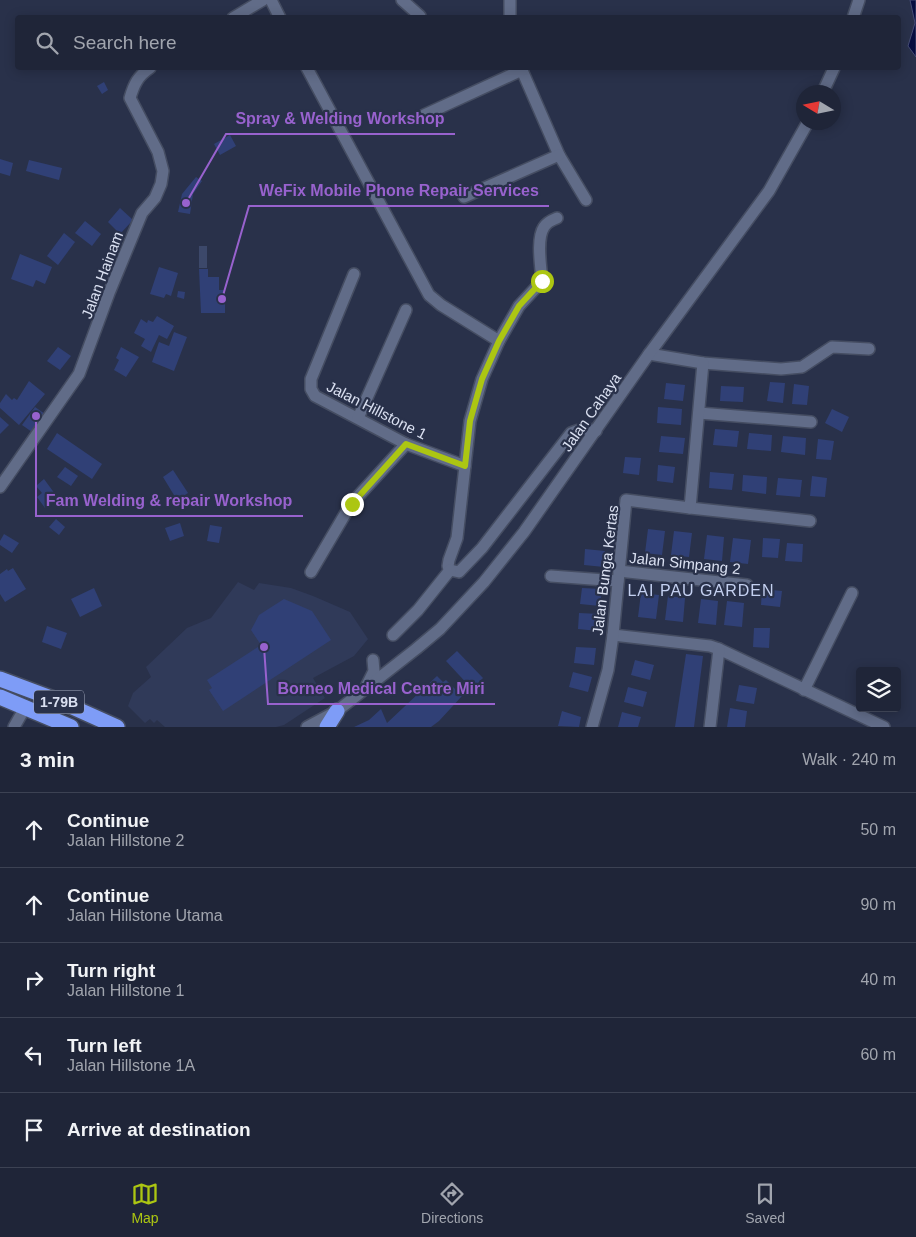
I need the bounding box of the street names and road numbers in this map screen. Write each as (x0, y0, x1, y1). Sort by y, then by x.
street label: Jalan Hainam (78, 229, 126, 321)
street label: Jalan Cahaya (558, 369, 625, 454)
street label: Jalan Hillstone 1 (324, 377, 430, 443)
street label: Jalan Bunga Kertas (589, 504, 621, 636)
street label: Jalan Simpang 2 (629, 549, 741, 577)
road number: 1-79B (34, 690, 84, 714)

